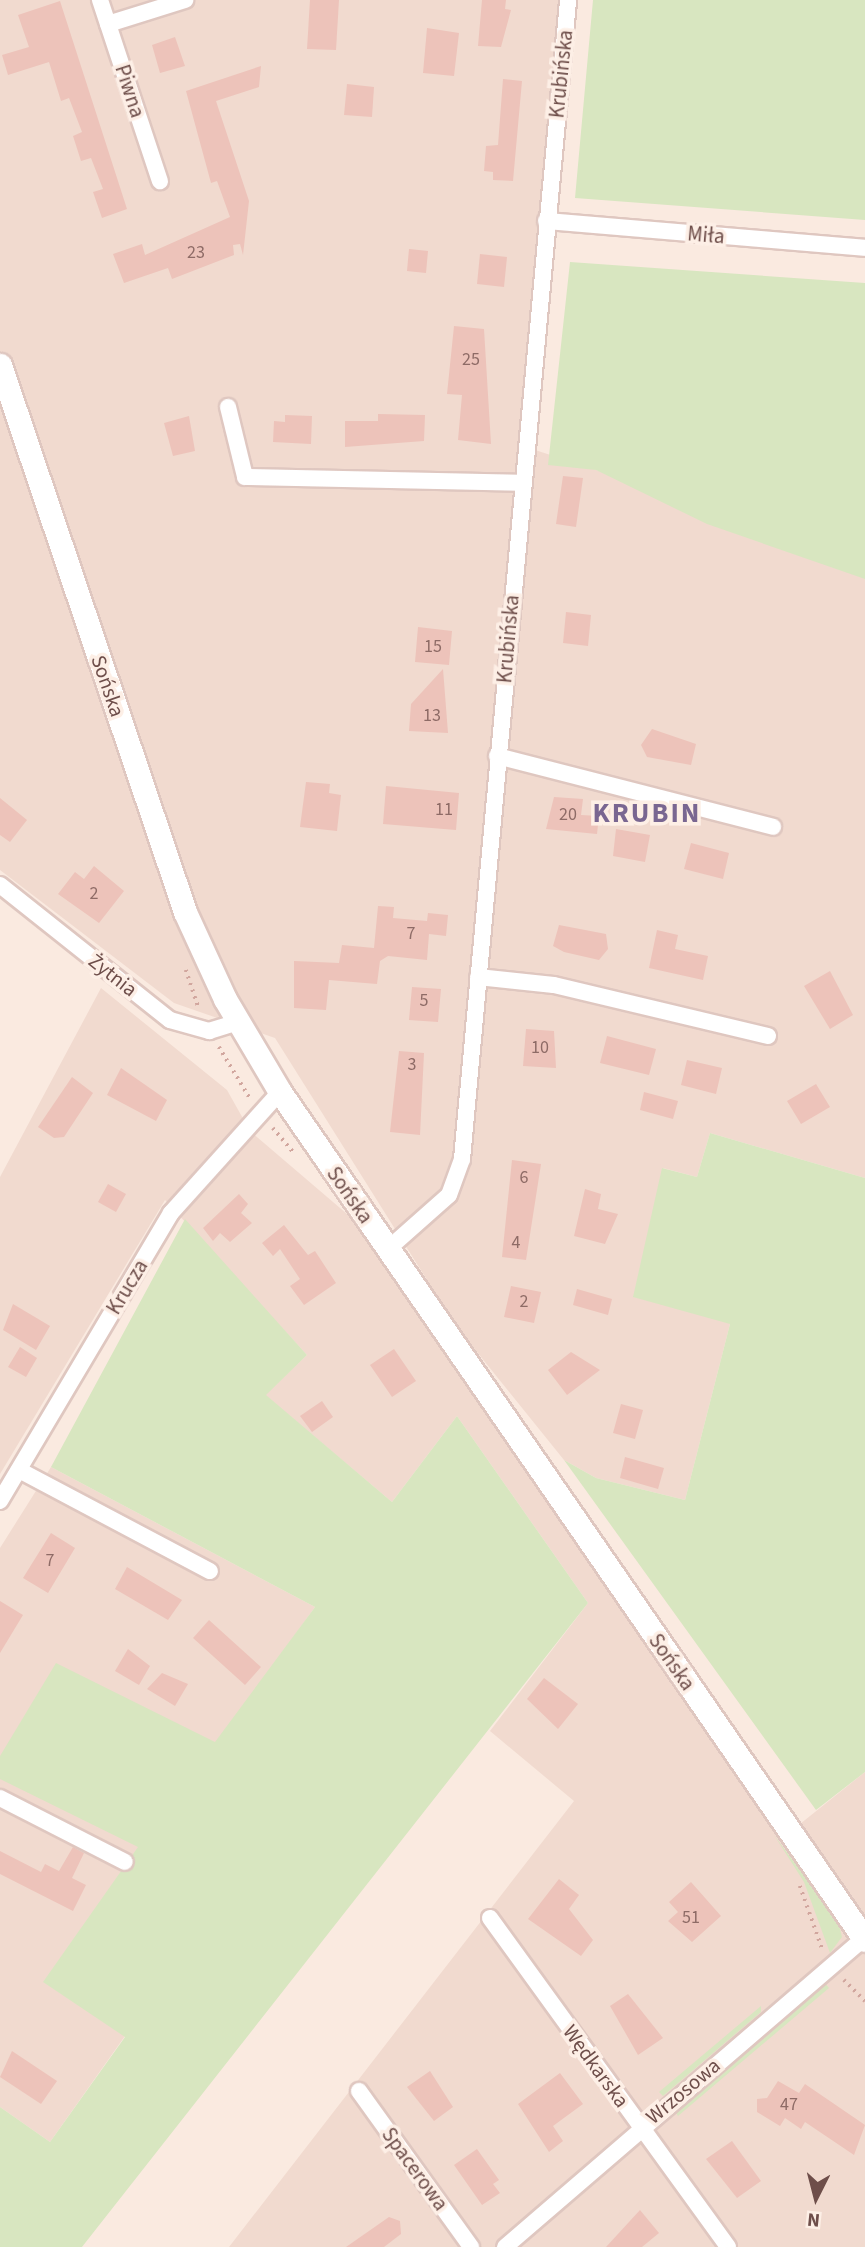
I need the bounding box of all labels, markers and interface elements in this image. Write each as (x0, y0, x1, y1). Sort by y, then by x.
street label: Krubińska (544, 29, 578, 119)
street label: Piwna (110, 61, 150, 121)
street label: Miła (686, 221, 726, 249)
house number: 23 (187, 242, 205, 264)
house number: 25 (462, 349, 480, 371)
street label: Krubińska (492, 594, 524, 684)
house number: 15 (424, 636, 442, 658)
street label: Sońska (86, 652, 130, 720)
house number: 13 (423, 705, 441, 727)
district label: KRUBIN (593, 796, 701, 830)
house number: 11 (435, 799, 453, 821)
house number: 20 (559, 804, 577, 826)
house number: 2 (90, 883, 98, 905)
house number: 7 (407, 923, 415, 945)
street label: Żytnia (84, 948, 142, 1002)
house number: 5 (420, 990, 428, 1012)
house number: 10 (531, 1037, 549, 1059)
house number: 3 (408, 1054, 416, 1076)
street label: Sońska (321, 1162, 379, 1228)
house number: 6 (520, 1167, 528, 1189)
house number: 4 (512, 1232, 520, 1254)
street label: Krucza (101, 1255, 153, 1319)
house number: 2 (520, 1291, 528, 1313)
house number: 7 (46, 1550, 54, 1572)
street label: Sońska (643, 1629, 701, 1695)
house number: 51 (682, 1907, 700, 1929)
street label: Wędkarska (558, 2020, 634, 2112)
street label: Wrzosowa (641, 2053, 725, 2129)
house number: 47 (780, 2094, 798, 2116)
street label: Spacerowa (376, 2123, 454, 2215)
north arrow (781, 2163, 851, 2233)
text: N (806, 2205, 821, 2233)

